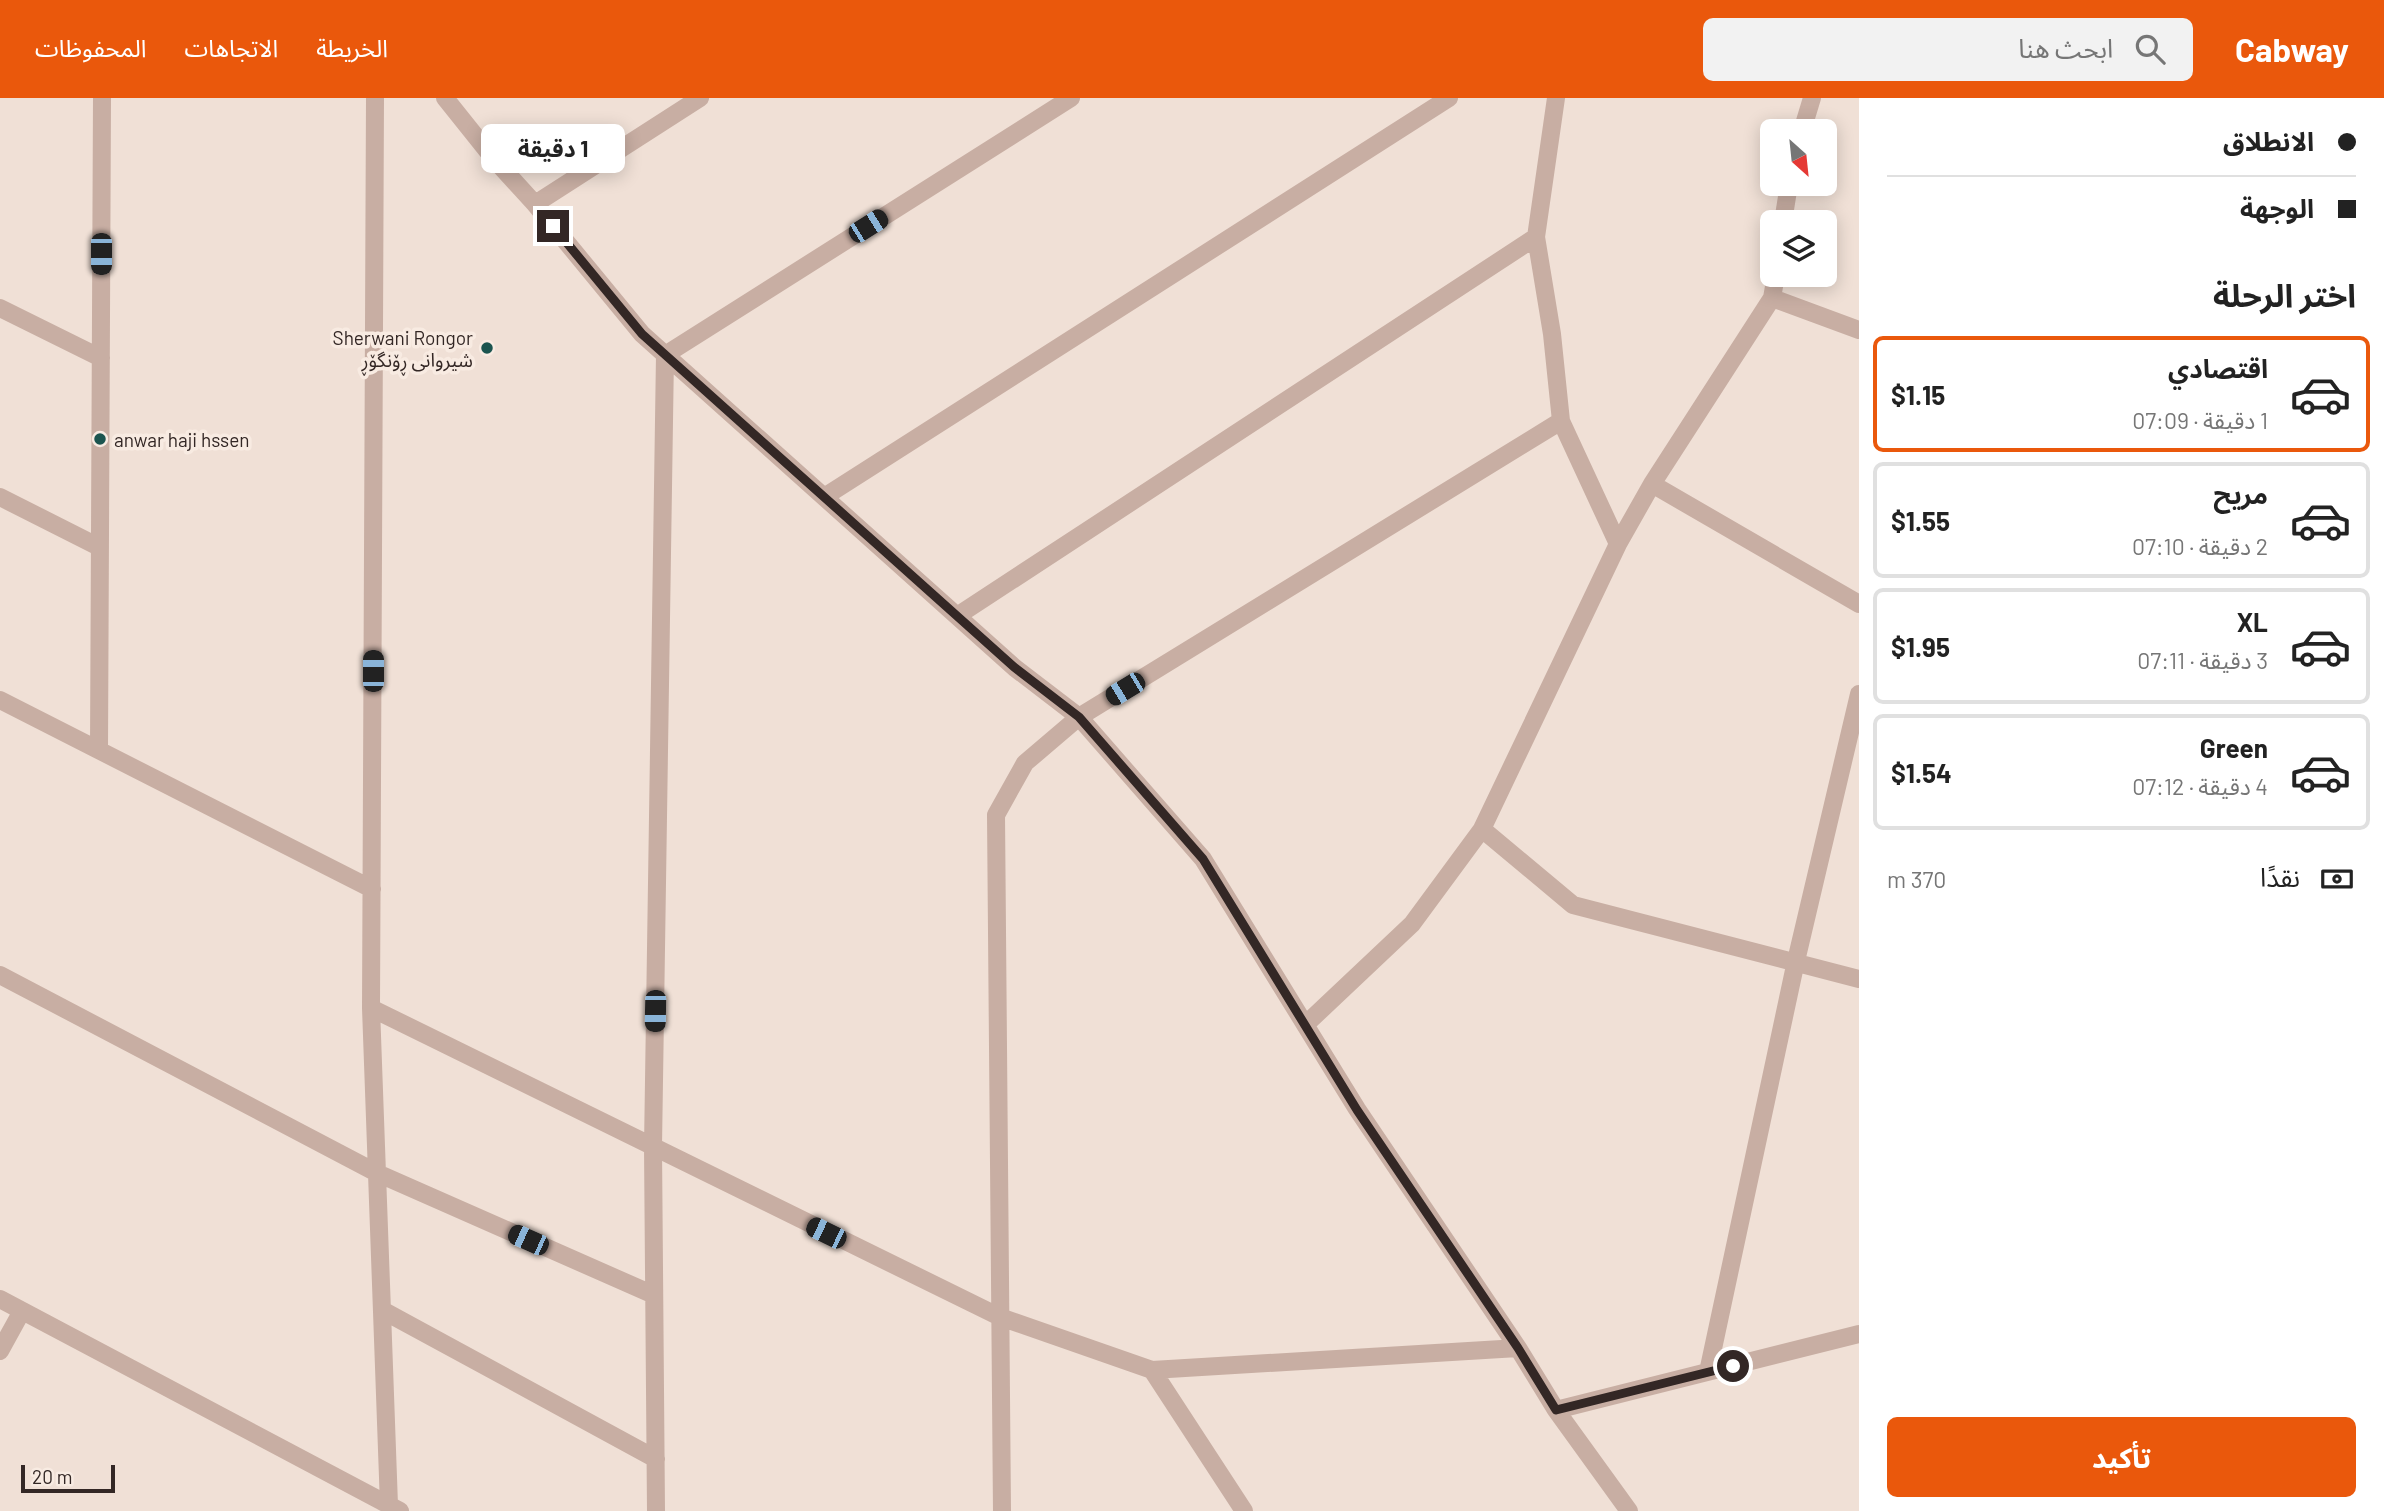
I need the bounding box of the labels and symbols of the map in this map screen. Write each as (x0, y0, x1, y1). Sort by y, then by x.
north arrow (1760, 119, 1838, 196)
callout: 1 دقيقة (481, 124, 625, 174)
car (845, 206, 892, 246)
route end (537, 210, 569, 242)
car (91, 233, 112, 275)
place label: Sherwani Rongor شیروانی ڕۆنگۆڕ (333, 326, 473, 376)
marker: Sherwani Rongor شیروانی ڕۆنگۆڕ (479, 340, 495, 356)
place label: anwar haji hssen (114, 428, 250, 451)
marker: anwar haji hssen (92, 431, 108, 447)
car (363, 650, 384, 692)
car (1102, 669, 1149, 709)
car (645, 990, 666, 1032)
car (803, 1214, 850, 1252)
car (505, 1222, 552, 1258)
route start (1717, 1350, 1749, 1382)
scale bar (21, 1462, 116, 1494)

